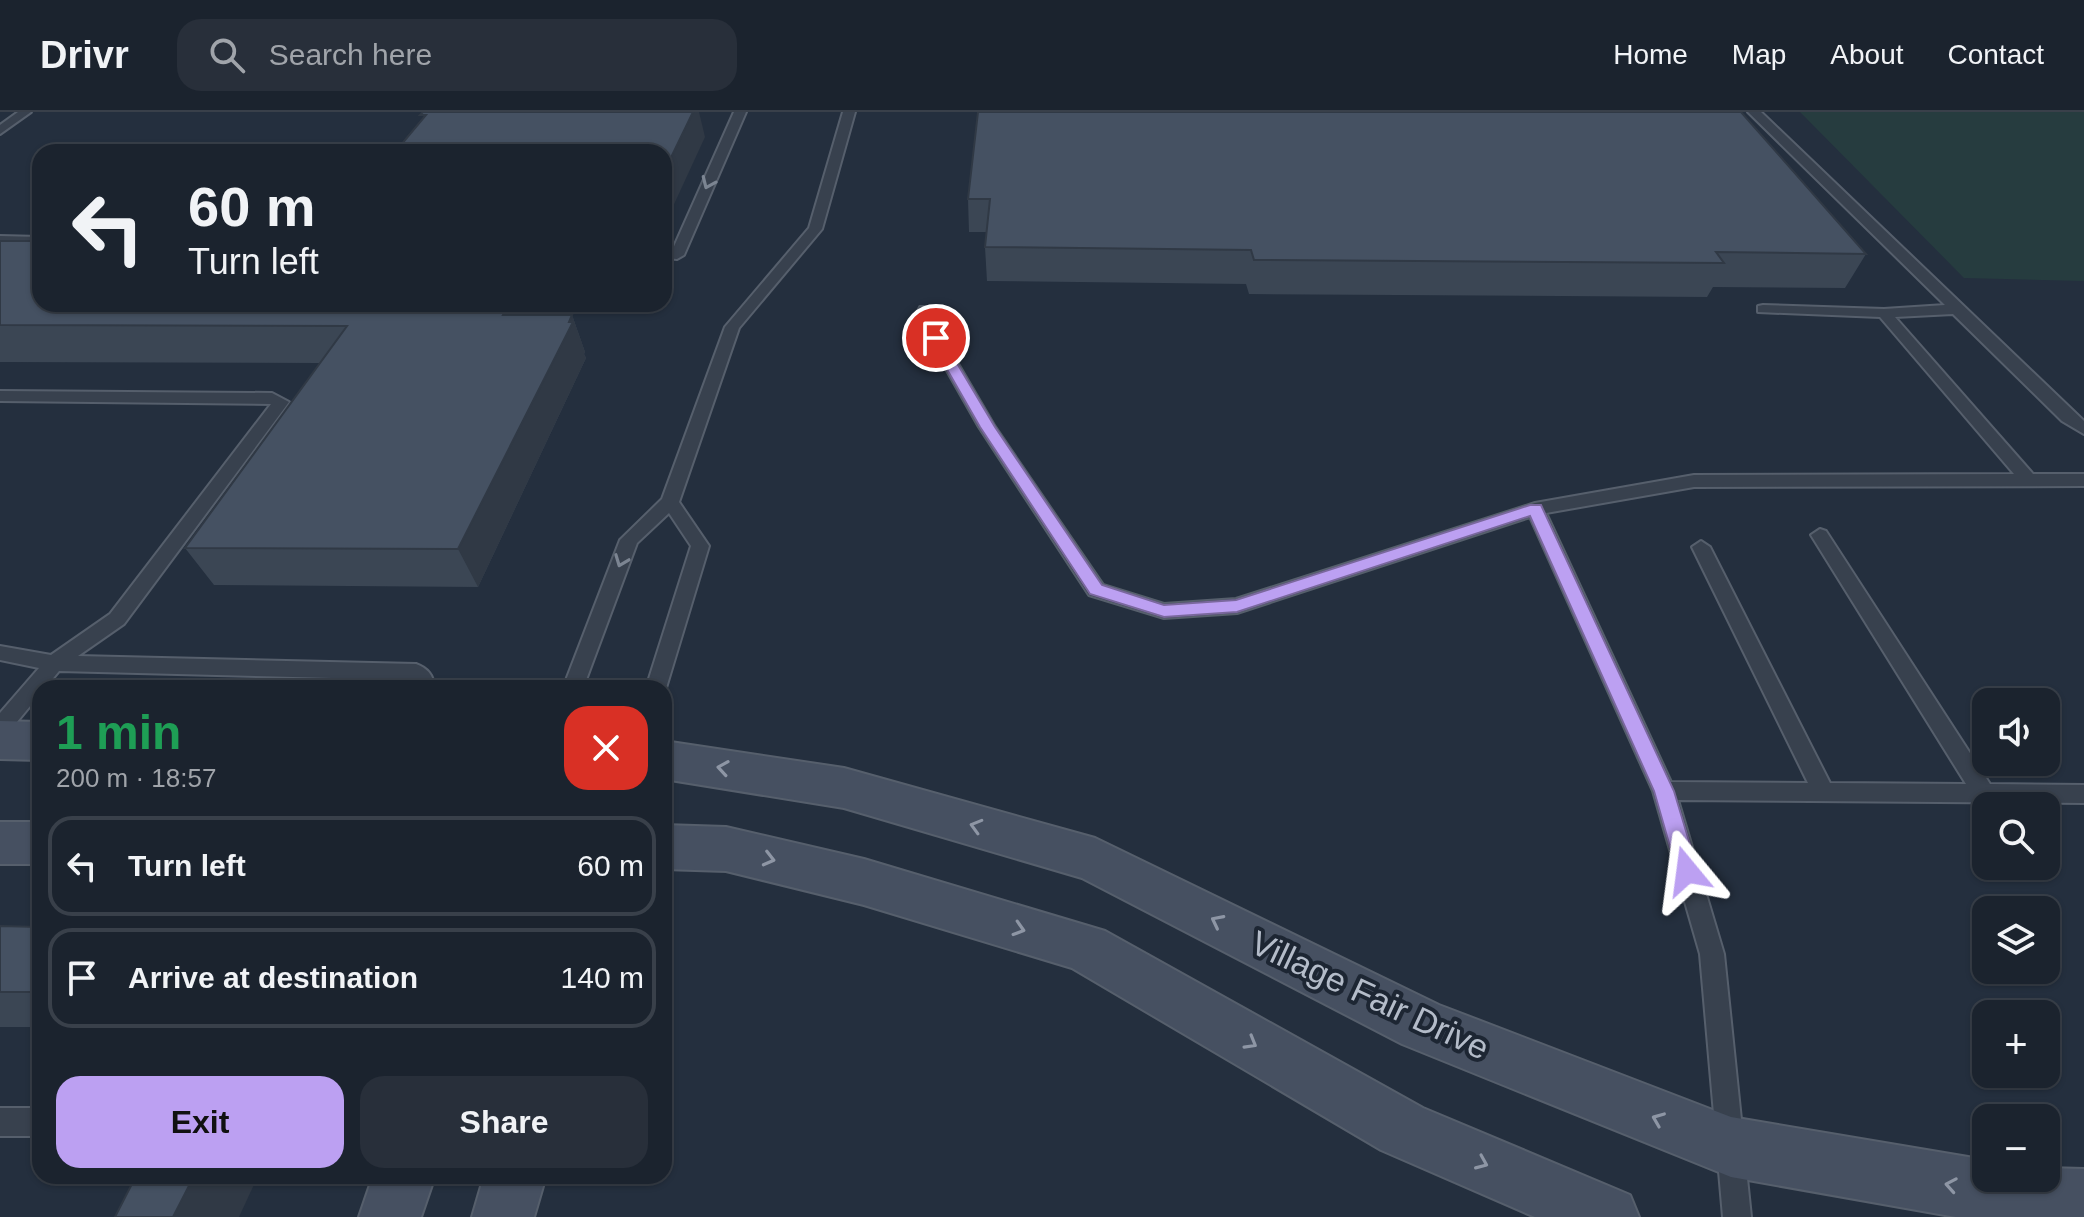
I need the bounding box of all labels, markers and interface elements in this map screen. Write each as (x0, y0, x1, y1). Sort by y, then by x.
search box (177, 19, 737, 91)
icon: search (205, 33, 249, 77)
text: Drivr (40, 34, 129, 76)
text: Search here (269, 38, 432, 71)
text: Home (1613, 39, 1688, 70)
text: Map (1732, 39, 1786, 70)
text: About (1830, 39, 1904, 70)
text: Contact (1948, 39, 2044, 70)
text: 60 m (188, 175, 316, 238)
one-way arrow (702, 175, 718, 190)
icon: left (56, 176, 160, 280)
text: Turn left (188, 241, 319, 282)
pin (902, 304, 970, 372)
icon: arrive (914, 316, 958, 360)
one-way arrow (614, 553, 631, 567)
map controls (1972, 688, 2060, 1192)
button: sound (1972, 688, 2060, 776)
text: 1 min (56, 706, 181, 759)
button: close (564, 706, 648, 790)
one-way arrow (716, 760, 730, 777)
text: 200 m · 18:57 (56, 763, 216, 793)
button: search (1972, 792, 2060, 880)
one-way arrow (970, 818, 984, 835)
position arrow (1645, 829, 1729, 913)
icon: left (60, 844, 104, 888)
text: Turn left (128, 849, 246, 882)
text: 60 m (577, 849, 644, 882)
one-way arrow (761, 850, 775, 867)
button: layers (1972, 896, 2060, 984)
one-way arrow (1210, 916, 1225, 931)
one-way arrow (1012, 920, 1026, 936)
street label: Village Fair Drive (1245, 923, 1495, 1067)
icon: arrive (60, 956, 104, 1000)
text: Arrive at destination (128, 961, 418, 994)
text: 140 m (561, 961, 644, 994)
button: + (1972, 1000, 2060, 1088)
one-way arrow (1242, 1033, 1257, 1049)
button: Exit (56, 1076, 344, 1168)
button: Share (360, 1076, 648, 1168)
button: − (1972, 1104, 2060, 1192)
one-way arrow (1652, 1112, 1666, 1129)
one-way arrow (1473, 1153, 1488, 1169)
one-way arrow (1944, 1178, 1958, 1195)

